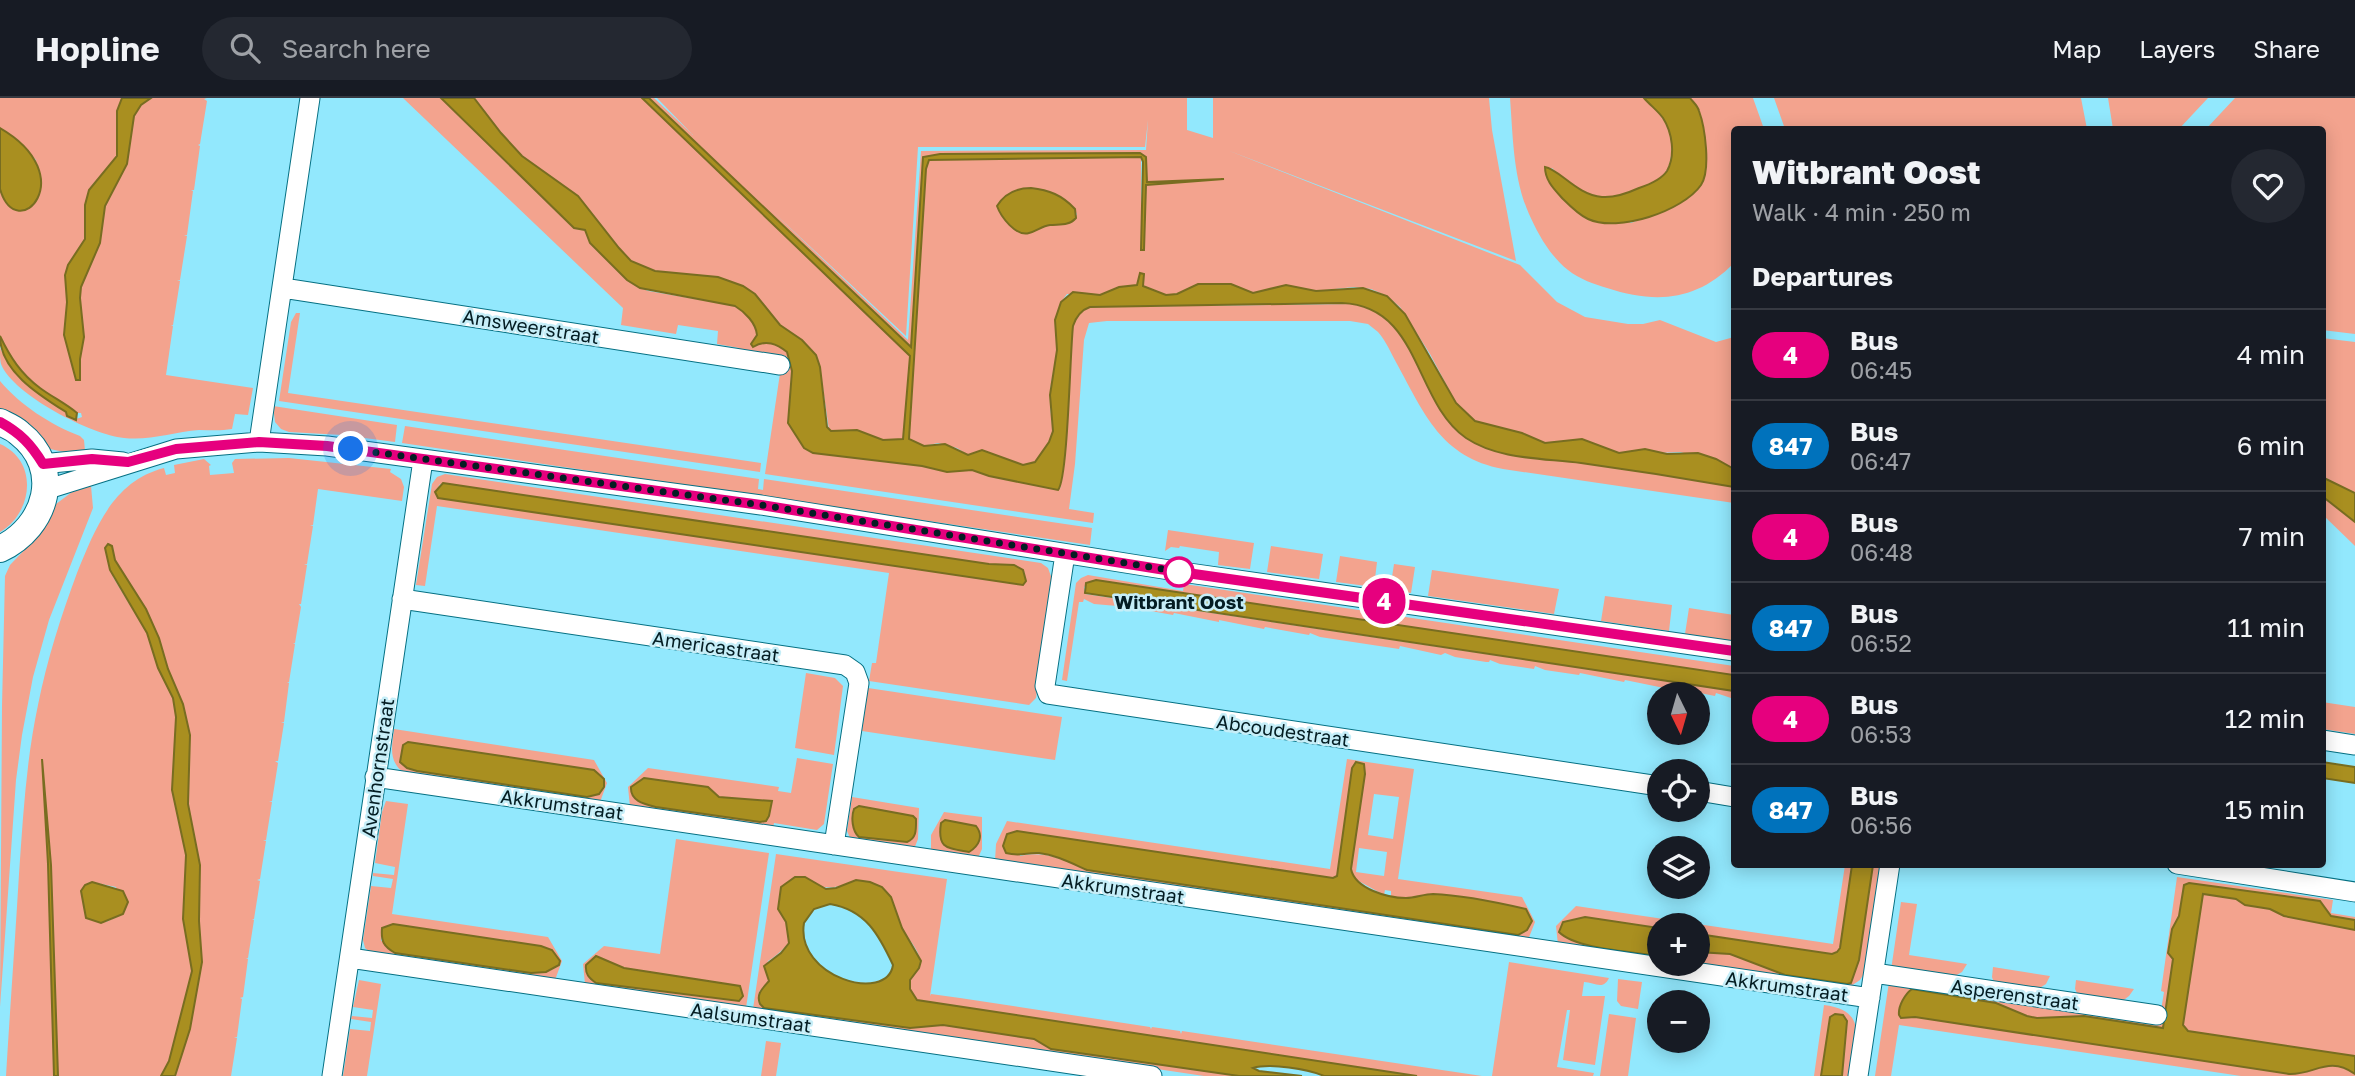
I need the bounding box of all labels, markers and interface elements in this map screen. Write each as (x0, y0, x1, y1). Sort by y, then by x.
search box (202, 17, 692, 80)
text: Hopline (35, 29, 160, 68)
icon: search (226, 29, 264, 67)
text: Search here (282, 33, 431, 64)
text: Map (2052, 34, 2101, 63)
text: Layers (2139, 34, 2215, 63)
text: Share (2253, 34, 2320, 63)
button: heart (2231, 149, 2305, 223)
text: Witbrant Oost (1752, 152, 1980, 191)
text: Walk · 4 min · 250 m (1752, 198, 1971, 226)
text: Departures (1752, 261, 1893, 292)
street label: Amsweerstraat (461, 304, 601, 348)
text: Bus (1850, 325, 1898, 356)
text: 4 min (2237, 339, 2305, 370)
text: 4 (1783, 340, 1798, 369)
text: 06:45 (1850, 356, 1912, 384)
text: Bus (1850, 416, 1898, 447)
text: 6 min (2237, 430, 2305, 461)
your location (333, 431, 368, 466)
text: 847 (1769, 431, 1812, 460)
text: 06:47 (1850, 447, 1911, 475)
text: Bus (1850, 507, 1898, 538)
text: 7 min (2239, 521, 2305, 552)
text: 4 (1783, 522, 1798, 551)
text: 06:48 (1850, 538, 1913, 566)
marker: Witbrant Oost (1164, 557, 1194, 587)
line badge: 4 (1361, 578, 1407, 624)
text: 4 (1377, 586, 1392, 615)
place label: Witbrant Oost (1114, 590, 1244, 613)
text: Bus (1850, 598, 1898, 629)
text: 11 min (2227, 612, 2305, 643)
text: 847 (1769, 613, 1812, 642)
street label: Americastraat (651, 626, 781, 666)
text: 06:52 (1850, 629, 1912, 657)
north arrow (1647, 682, 1710, 746)
map controls (1647, 682, 1710, 1053)
text: Bus (1850, 689, 1898, 720)
street label: Avenhornstraat (356, 697, 398, 839)
text: 12 min (2225, 703, 2305, 734)
text: 4 (1783, 704, 1798, 733)
street label: Abcoudestraat (1215, 709, 1351, 751)
text: 06:53 (1850, 720, 1912, 748)
button: locate (1647, 759, 1710, 822)
text: Bus (1850, 780, 1898, 811)
street label: Akkrumstraat (499, 784, 625, 824)
text: 15 min (2225, 794, 2305, 825)
text: 847 (1769, 795, 1812, 824)
text: 06:56 (1850, 811, 1912, 839)
button: layers (1647, 836, 1710, 899)
street label: Akkrumstraat (1060, 868, 1186, 908)
button: + (1647, 913, 1710, 976)
street label: Akkrumstraat (1724, 966, 1850, 1006)
street label: Asperenstraat (1949, 974, 2081, 1014)
button: − (1647, 990, 1710, 1053)
street label: Aalsumstraat (689, 997, 813, 1037)

